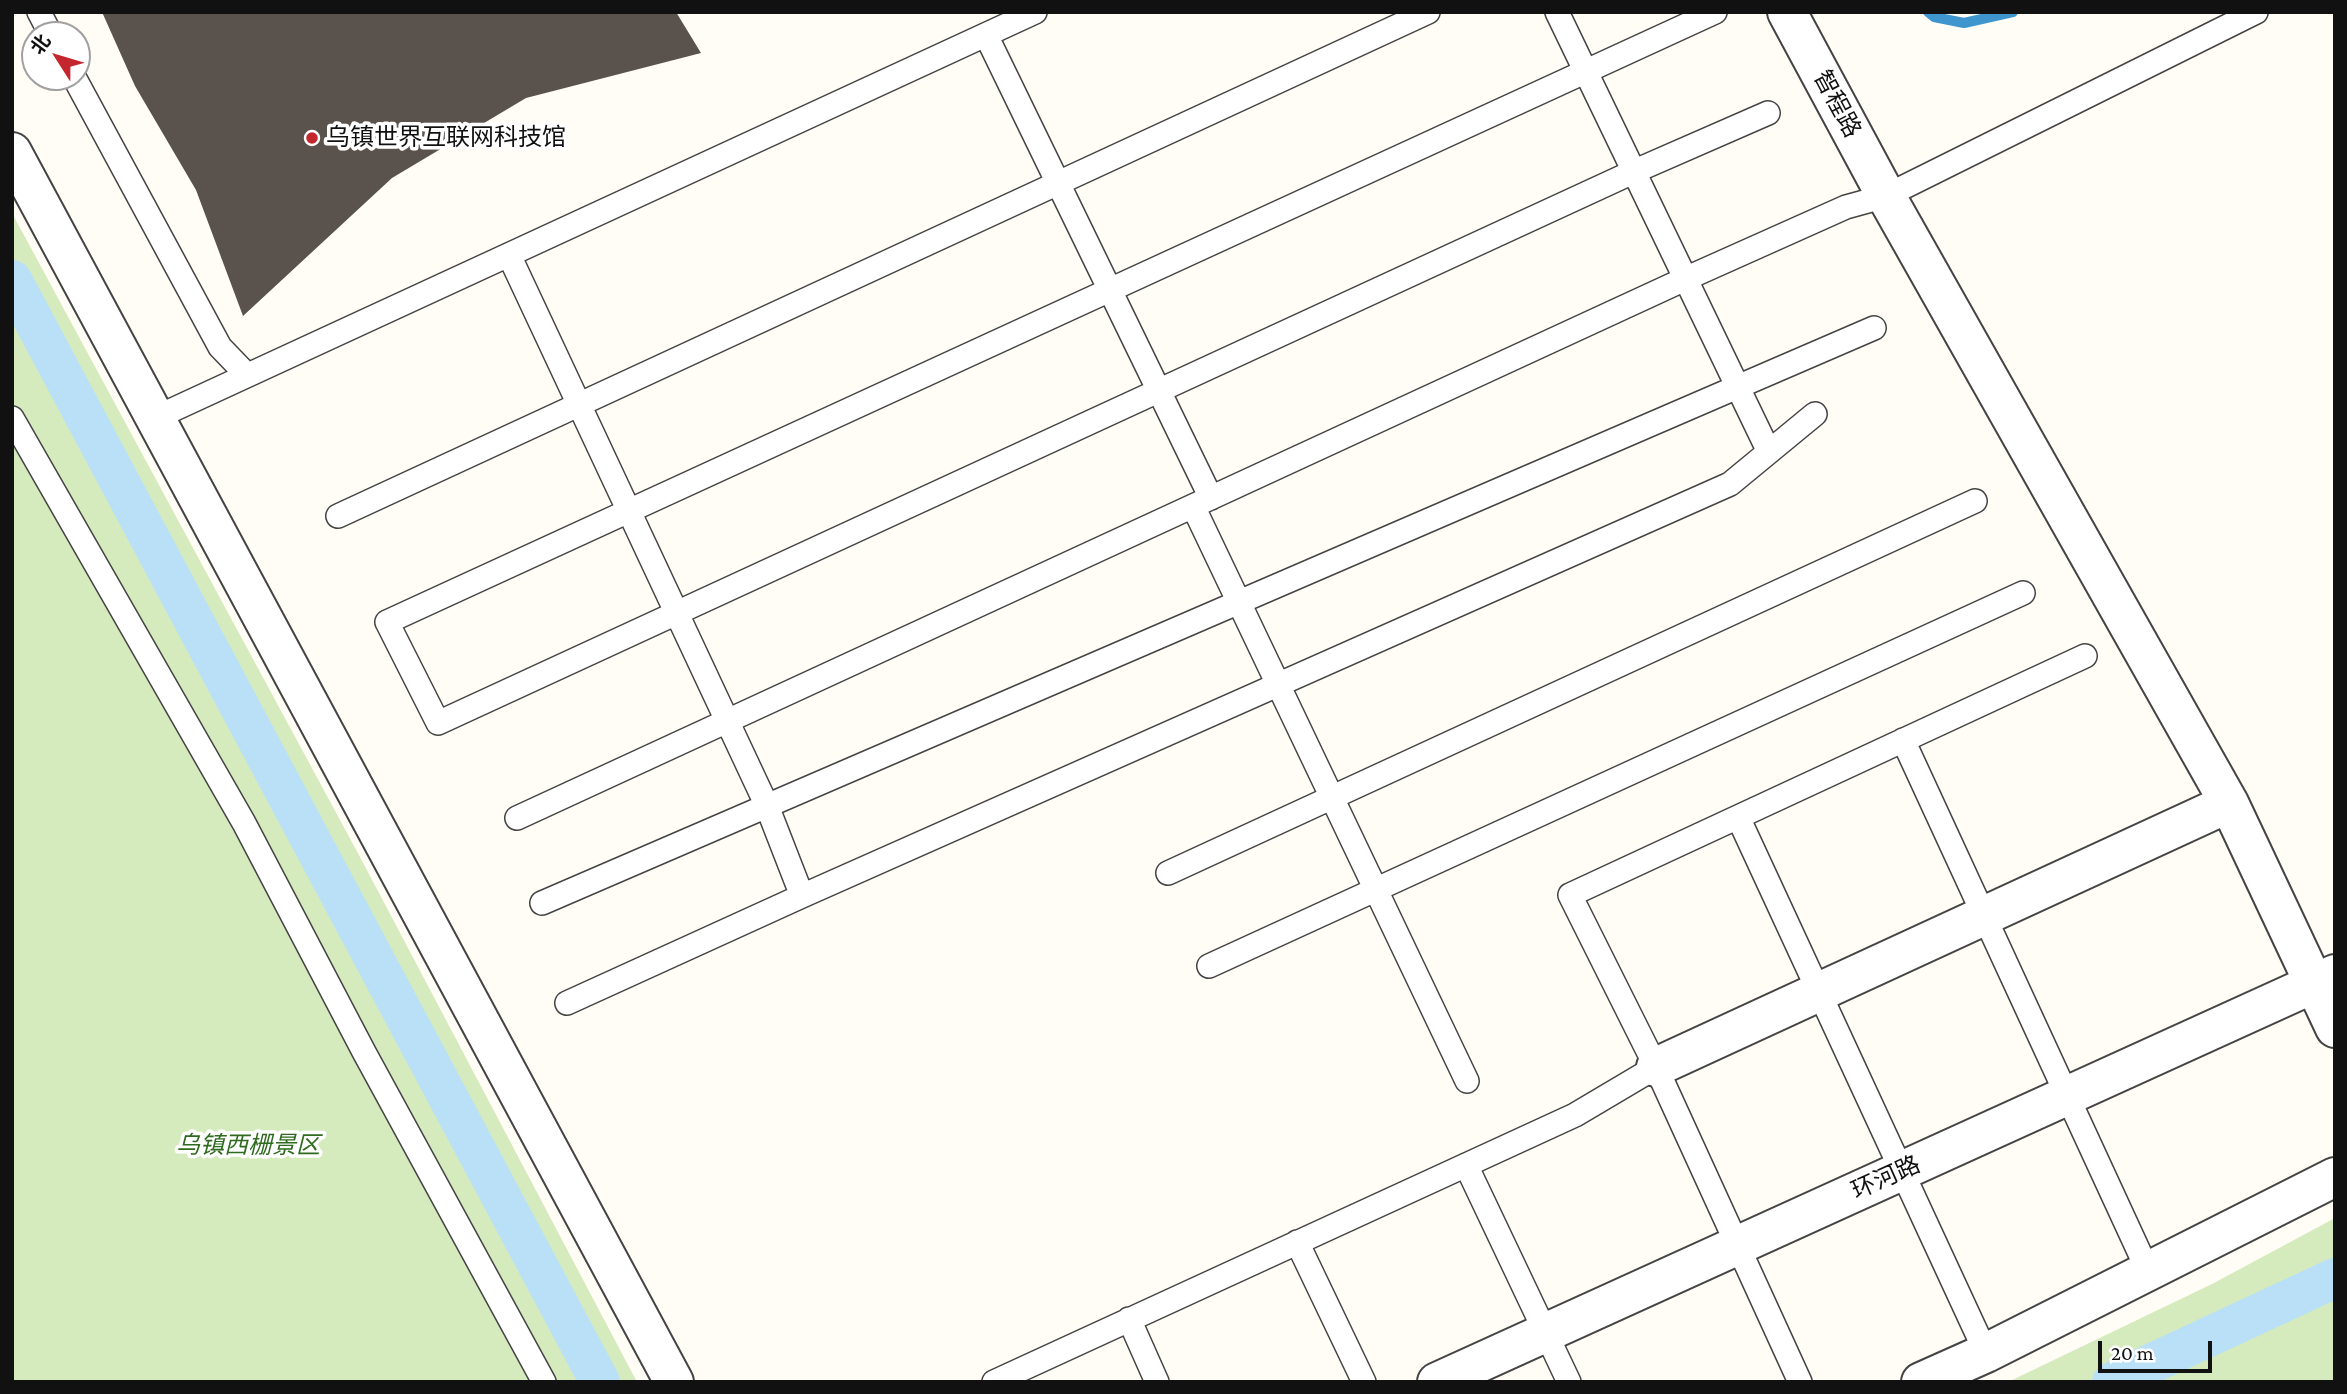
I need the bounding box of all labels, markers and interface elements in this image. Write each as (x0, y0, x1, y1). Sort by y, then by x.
north arrow (21, 21, 91, 91)
text: 北 (26, 30, 55, 58)
street label: 智程路 (1807, 65, 1867, 143)
place label: 乌镇世界互联网科技馆 (326, 124, 566, 152)
marker: 乌镇世界互联网科技馆 (304, 130, 320, 146)
park label: 乌镇西栅景区 (176, 1132, 320, 1160)
street label: 环河路 (1847, 1150, 1925, 1206)
scale bar (2102, 1328, 2216, 1372)
text: 20 m (2111, 1341, 2154, 1365)

